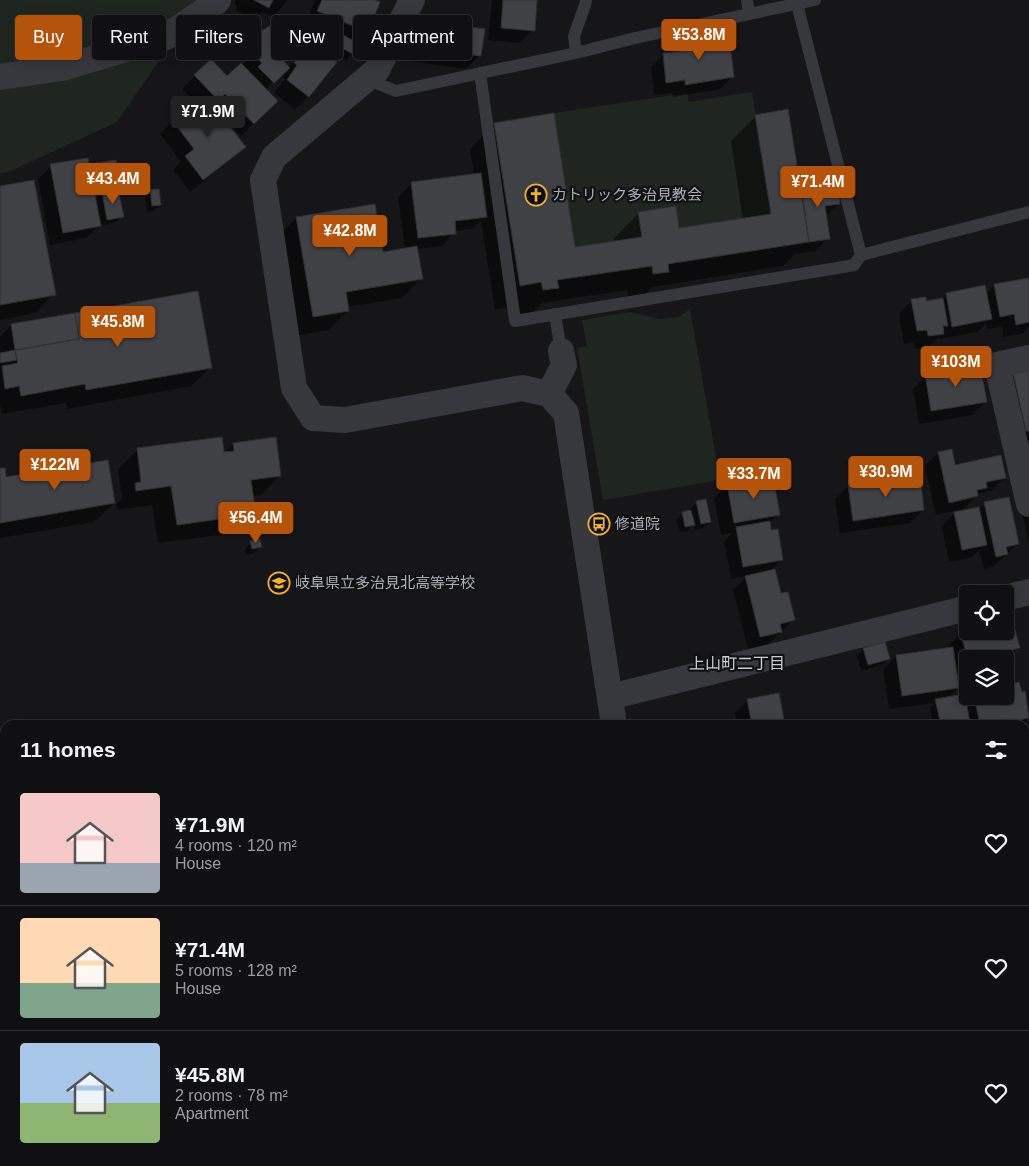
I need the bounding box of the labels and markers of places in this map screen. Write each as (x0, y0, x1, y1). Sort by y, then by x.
pin: ¥53.8M (658, 18, 740, 61)
pin: ¥71.9M (167, 96, 249, 138)
pin: ¥43.4M (72, 162, 154, 205)
pin: ¥71.4M (777, 166, 859, 208)
church icon: カトリック多治見教会 (524, 183, 548, 207)
place label: カトリック多治見教会 (552, 186, 702, 203)
pin: ¥42.8M (309, 214, 391, 257)
pin: ¥45.8M (77, 306, 159, 348)
pin: ¥103M (921, 346, 991, 388)
pin: ¥122M (20, 448, 90, 491)
pin: ¥30.9M (845, 456, 927, 498)
pin: ¥33.7M (713, 458, 795, 500)
pin: ¥56.4M (215, 502, 297, 544)
bus stop icon: 修道院 (587, 512, 611, 536)
place label: 修道院 (615, 515, 660, 532)
school or university icon: 岐阜県立多治見北高等学校 (267, 571, 291, 595)
place label: 岐阜県立多治見北高等学校 (295, 574, 475, 591)

